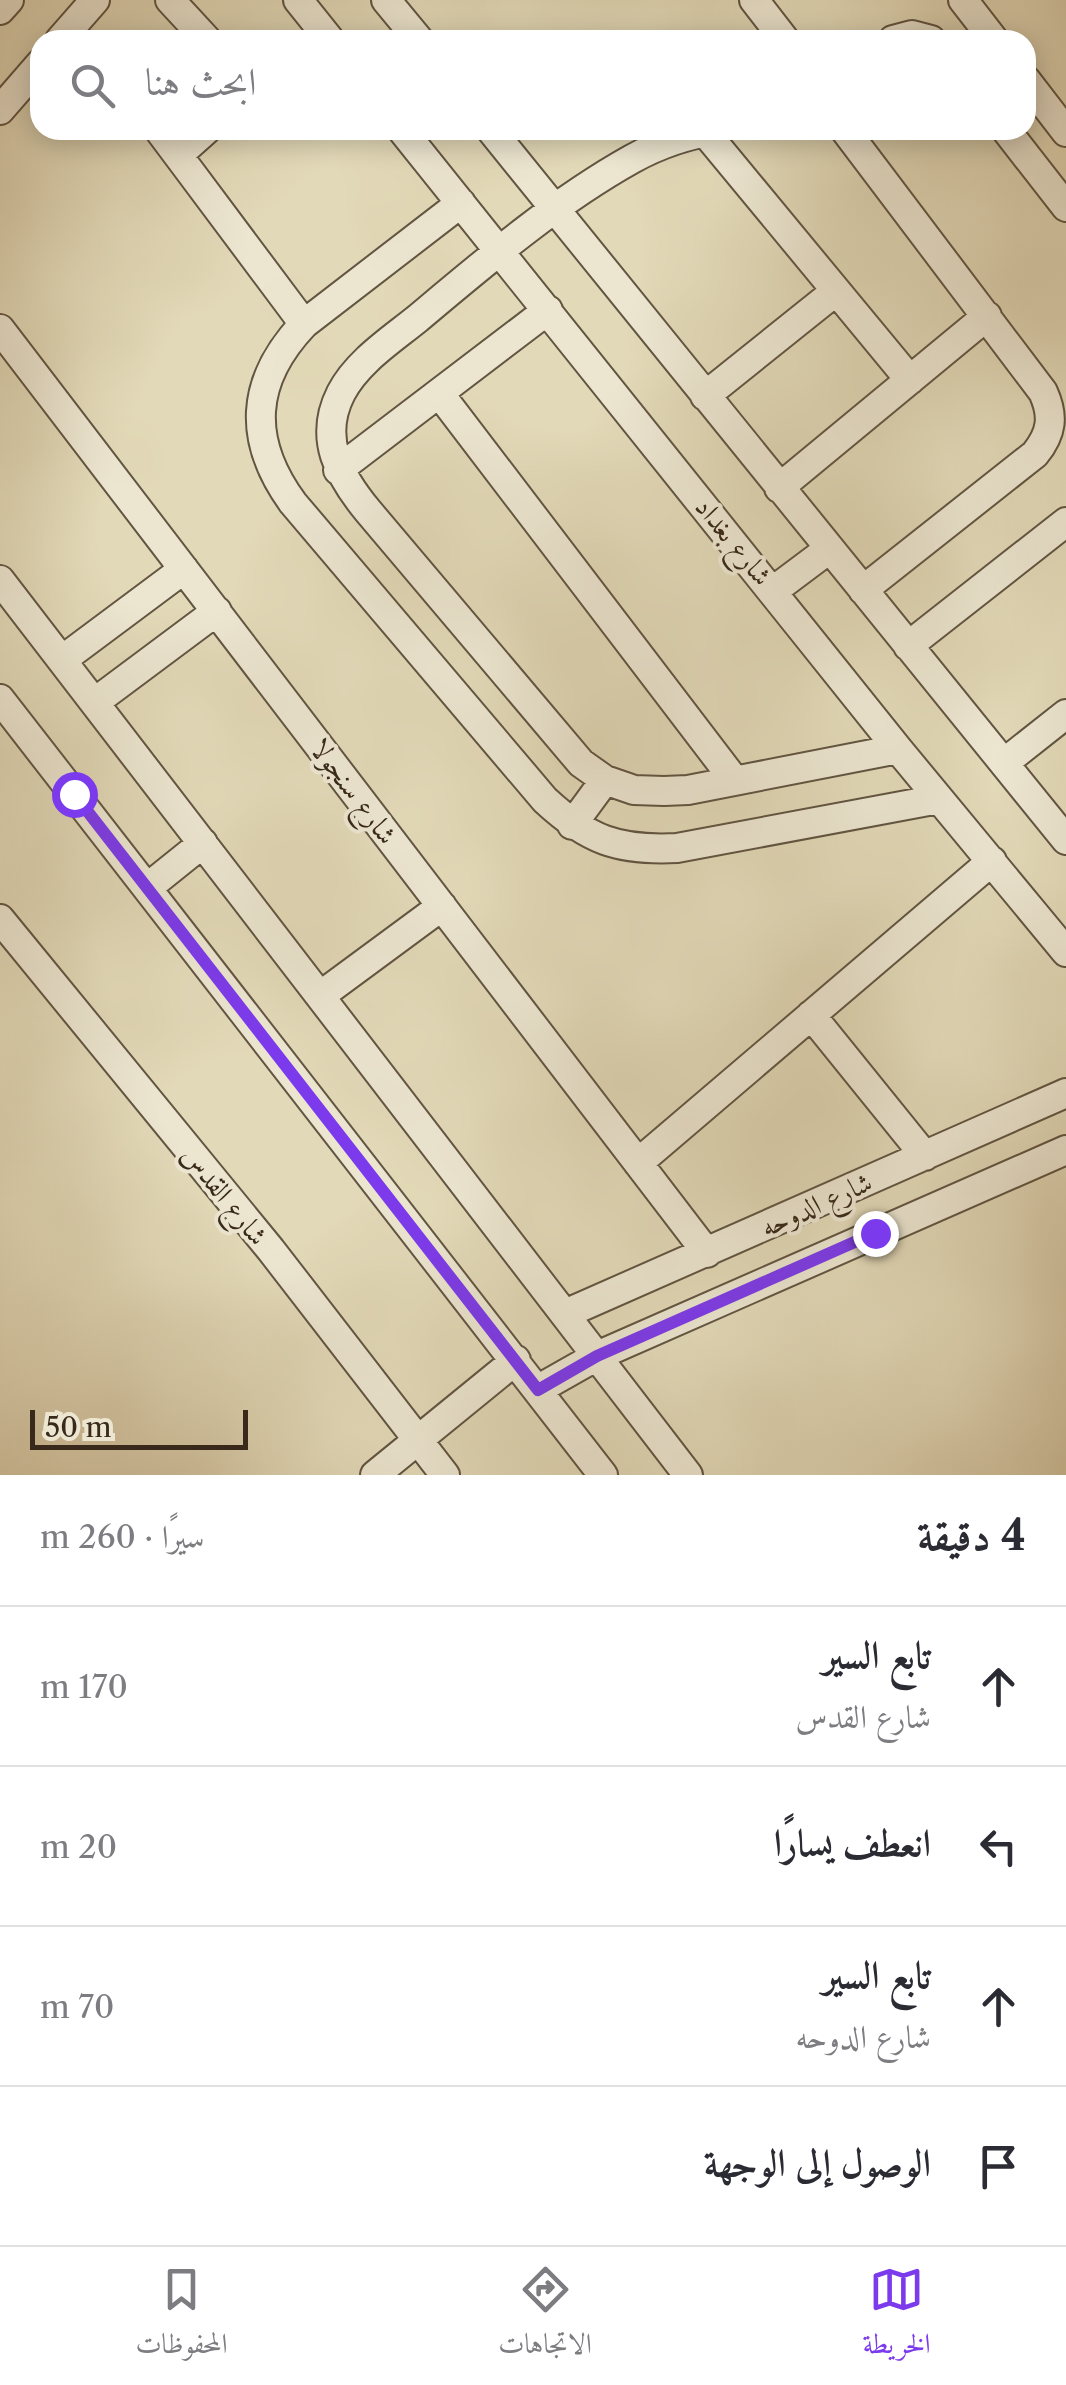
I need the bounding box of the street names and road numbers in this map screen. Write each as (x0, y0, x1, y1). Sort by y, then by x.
street label: شارع بغداد (683, 490, 780, 596)
street label: شارع سنجولا (298, 731, 405, 855)
street label: شارع القدس (169, 1138, 276, 1256)
street label: شارع الدوحه (755, 1164, 880, 1250)

